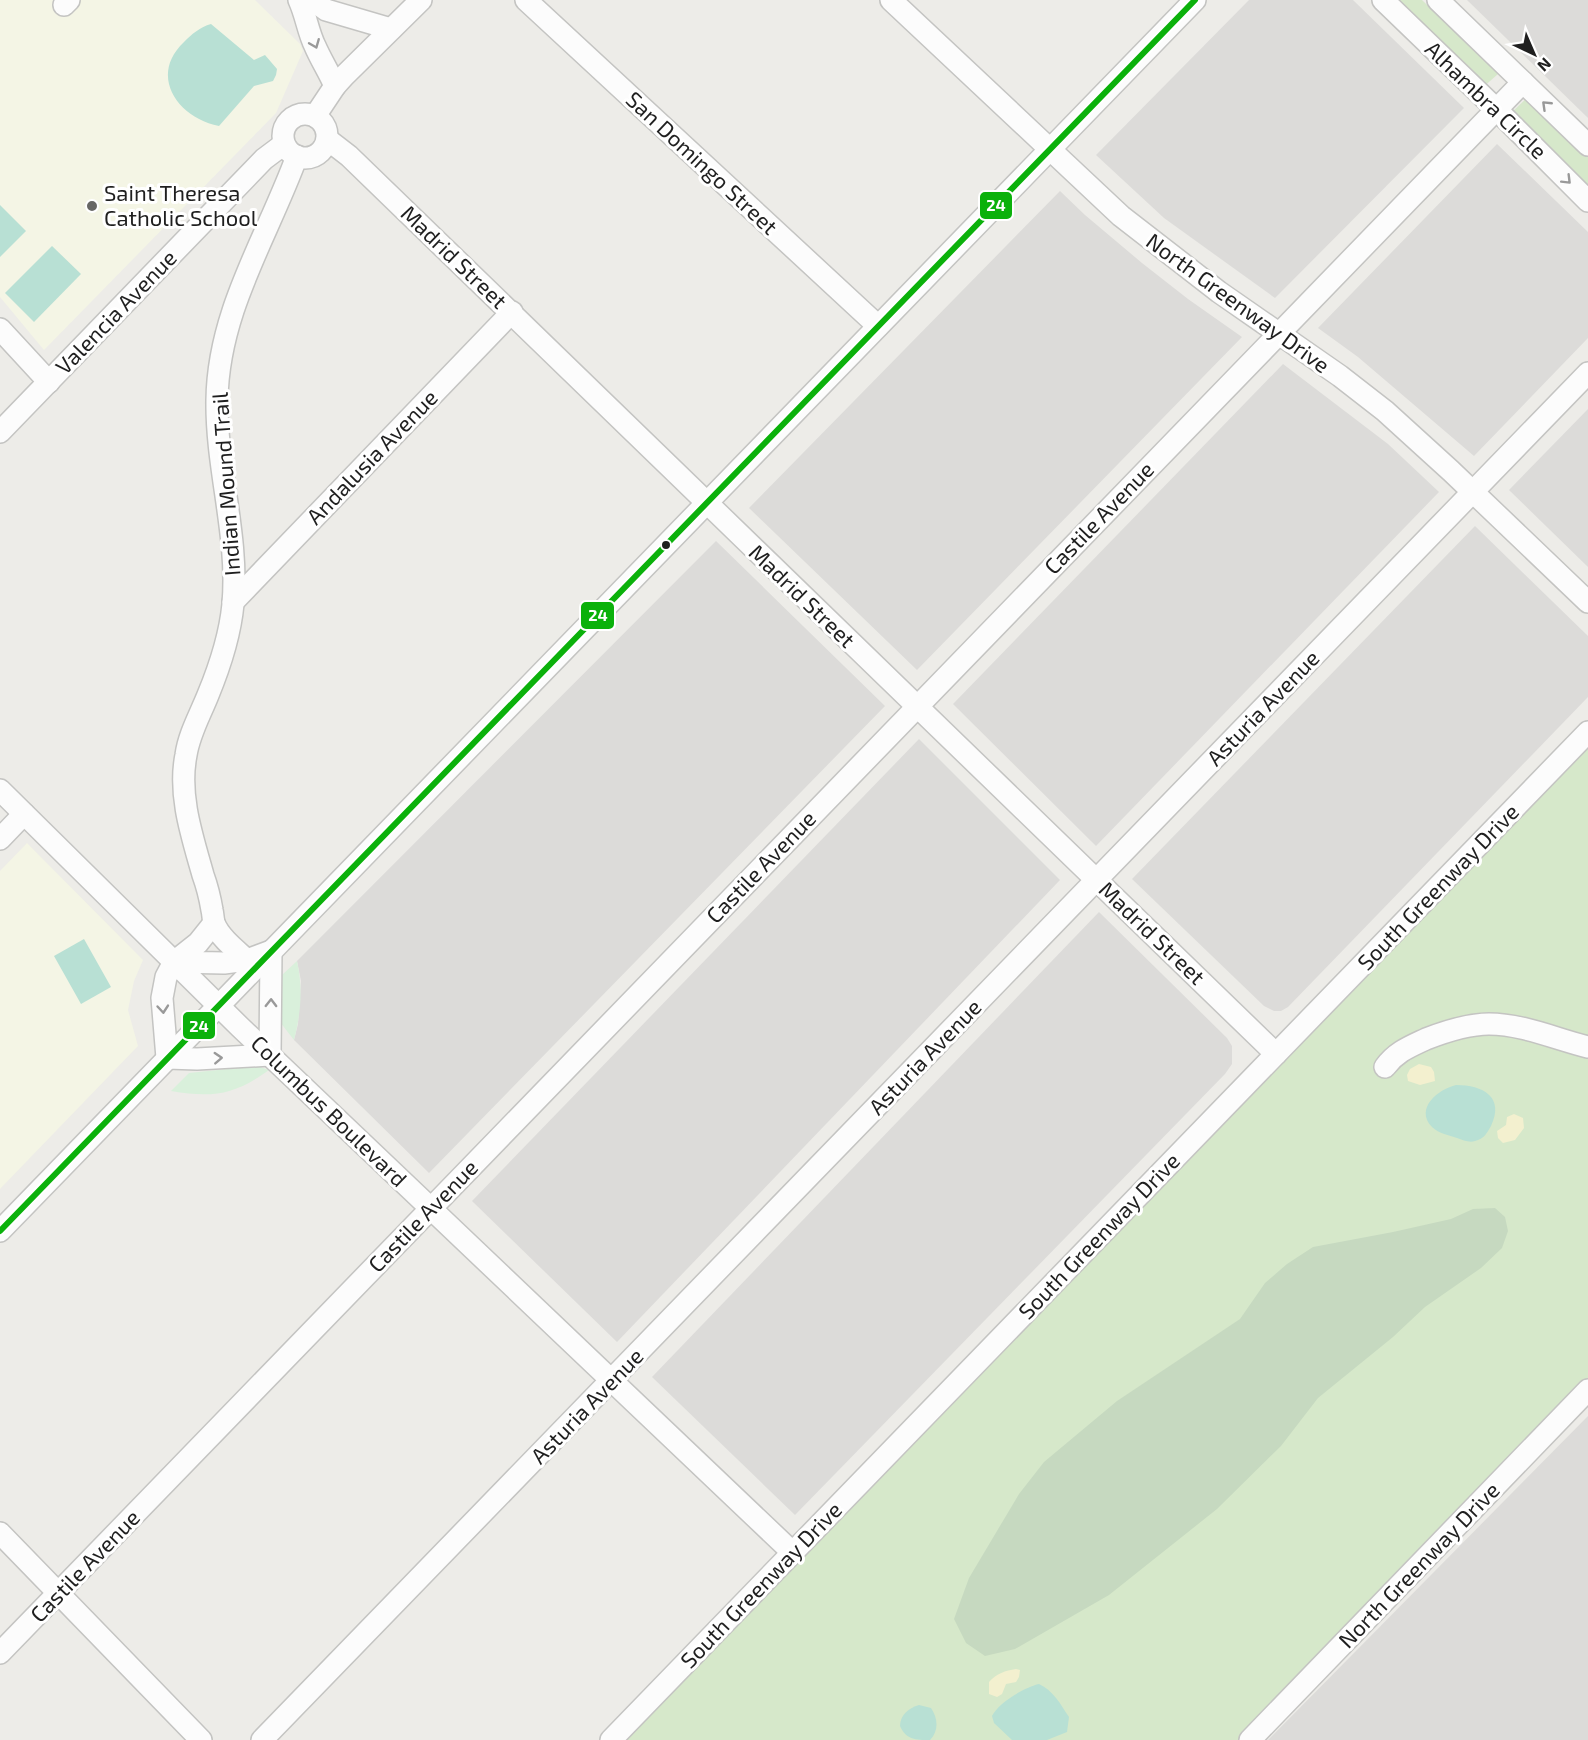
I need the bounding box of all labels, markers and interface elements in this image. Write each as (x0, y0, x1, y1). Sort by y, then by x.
north arrow (1504, 24, 1564, 84)
street label: Alhambra Circle (1421, 35, 1553, 164)
one-way arrow (308, 37, 320, 48)
text: N (1534, 54, 1556, 76)
street label: San Domingo Street (622, 85, 784, 239)
one-way arrow (1543, 101, 1554, 112)
one-way arrow (1560, 172, 1571, 183)
place label: Saint Theresa Catholic School (104, 179, 258, 230)
line badge: 24 (979, 191, 1013, 220)
text: 24 (986, 195, 1006, 214)
marker: Saint Theresa Catholic School (85, 199, 99, 213)
street label: Madrid Street (396, 199, 513, 313)
street label: North Greenway Drive (1142, 227, 1335, 377)
street label: Valencia Avenue (50, 244, 181, 379)
street label: Andalusia Avenue (300, 384, 442, 529)
street label: Indian Mound Trail (206, 391, 244, 577)
street label: Castile Avenue (1038, 456, 1158, 579)
street label: Madrid Street (744, 538, 861, 652)
unlabelled marker (660, 539, 672, 551)
line badge: 24 (580, 601, 615, 630)
text: 24 (588, 605, 608, 624)
street label: Asturia Avenue (1201, 644, 1324, 770)
street label: South Greenway Drive (1351, 798, 1523, 975)
street label: Castile Avenue (700, 805, 820, 928)
street label: Madrid Street (1094, 875, 1211, 989)
street label: Asturia Avenue (863, 993, 986, 1119)
one-way arrow (264, 998, 277, 1007)
one-way arrow (156, 1004, 169, 1013)
line badge: 24 (182, 1011, 216, 1040)
text: 24 (189, 1016, 209, 1035)
street label: Columbus Boulevard (246, 1029, 413, 1191)
one-way arrow (214, 1051, 223, 1064)
street label: South Greenway Drive (1012, 1147, 1184, 1324)
street label: Castile Avenue (362, 1154, 482, 1277)
street label: Asturia Avenue (525, 1342, 648, 1468)
street label: North Greenway Drive (1332, 1476, 1504, 1652)
street label: South Greenway Drive (674, 1496, 846, 1673)
street label: Castile Avenue (24, 1504, 144, 1627)

